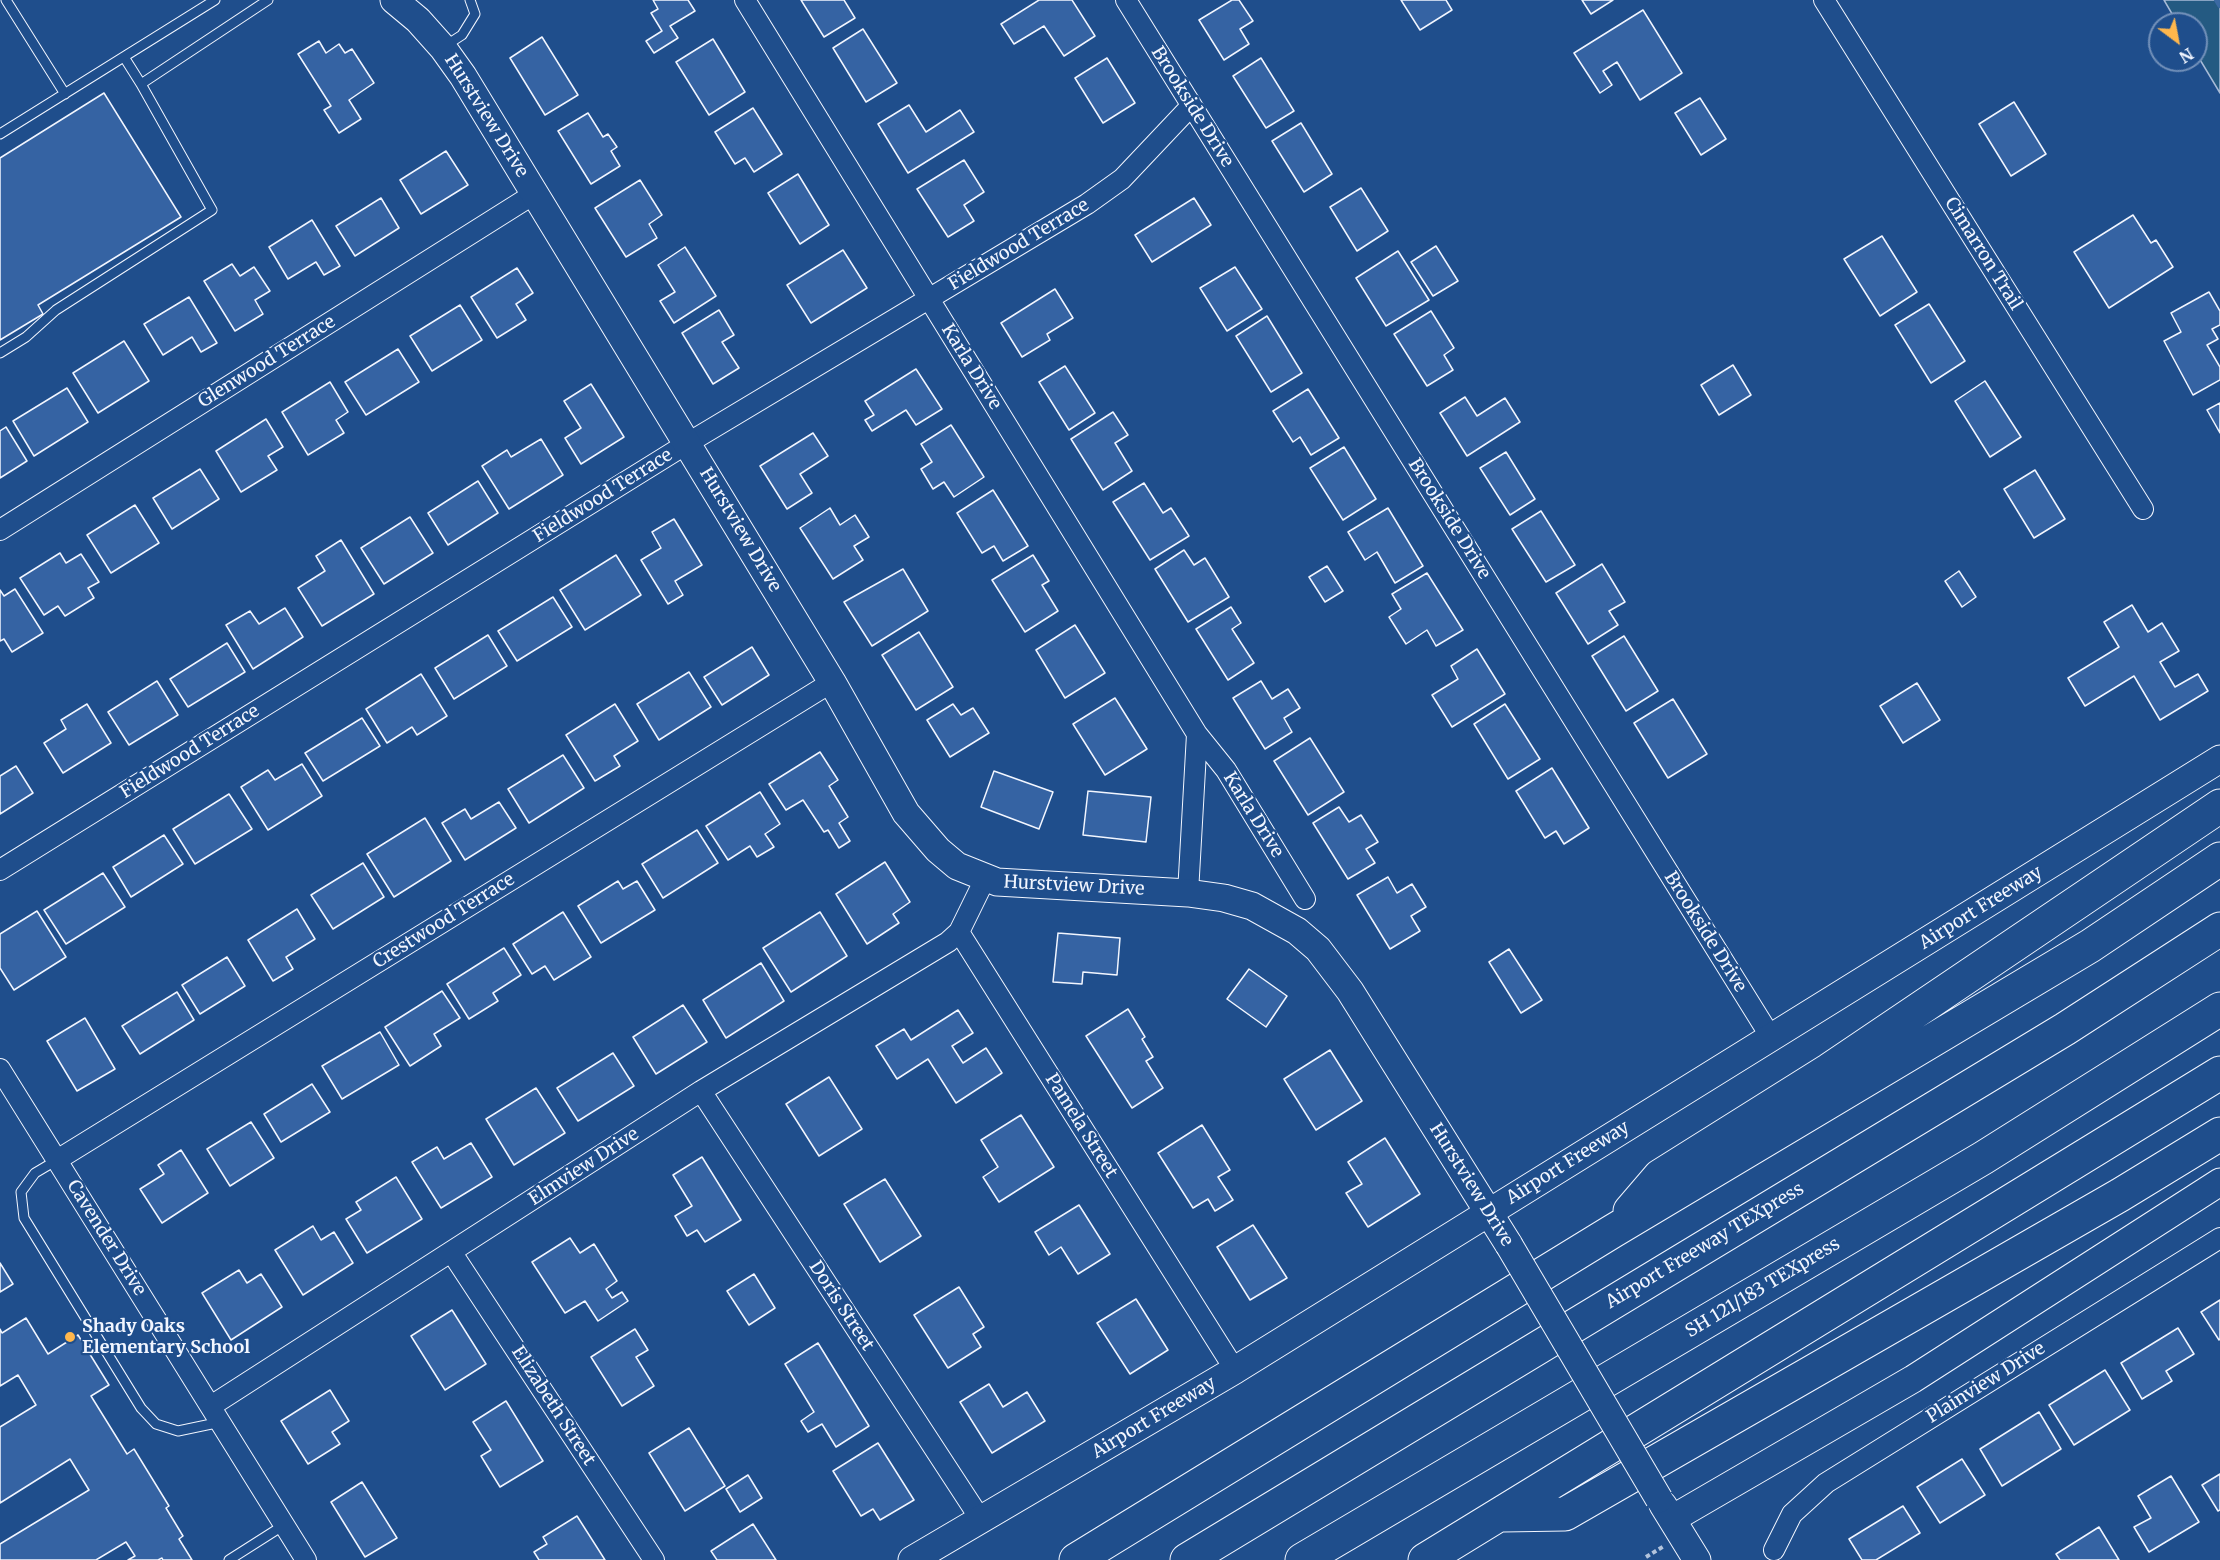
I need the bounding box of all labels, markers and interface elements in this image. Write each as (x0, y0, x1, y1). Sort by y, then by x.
north arrow (2148, 12, 2208, 72)
street label: Brookside Drive (1146, 43, 1238, 171)
text: N (2176, 44, 2197, 67)
street label: Hurstview Drive (439, 51, 533, 181)
street label: Cimarron Trail (1940, 194, 2026, 314)
street label: Fieldwood Terrace (945, 195, 1093, 295)
street label: Glenwood Terrace (195, 311, 339, 413)
street label: Karla Drive (936, 320, 1006, 414)
street label: Fieldwood Terrace (529, 444, 677, 548)
street label: Brookside Drive (1403, 455, 1495, 583)
street label: Hurstview Drive (694, 464, 786, 596)
street label: Fieldwood Terrace (116, 700, 264, 804)
street label: Karla Drive (1218, 768, 1288, 862)
street label: Airport Freeway (1916, 862, 2046, 954)
street label: Brookside Drive (1659, 868, 1751, 996)
street label: Crestwood Terrace (369, 869, 519, 973)
street label: Hurstview Drive (1003, 872, 1145, 900)
street label: Pamela Street (1040, 1070, 1122, 1182)
street label: Airport Freeway (1503, 1117, 1633, 1209)
street label: Hurstview Drive (1424, 1120, 1518, 1250)
street label: Elmview Drive (525, 1124, 643, 1210)
street label: Cavender Drive (62, 1176, 150, 1300)
street label: Airport Freeway TEXpress (1602, 1178, 1808, 1314)
street label: SH 121/183 TEXpress (1682, 1233, 1844, 1343)
street label: Doris Street (804, 1257, 878, 1355)
place label: Shady Oaks Elementary School (82, 1316, 250, 1358)
marker: Shady Oaks Elementary School (63, 1330, 77, 1344)
street label: Plainview Drive (1923, 1338, 2049, 1428)
street label: Elizabeth Street (506, 1342, 600, 1470)
street label: Airport Freeway (1088, 1373, 1220, 1463)

